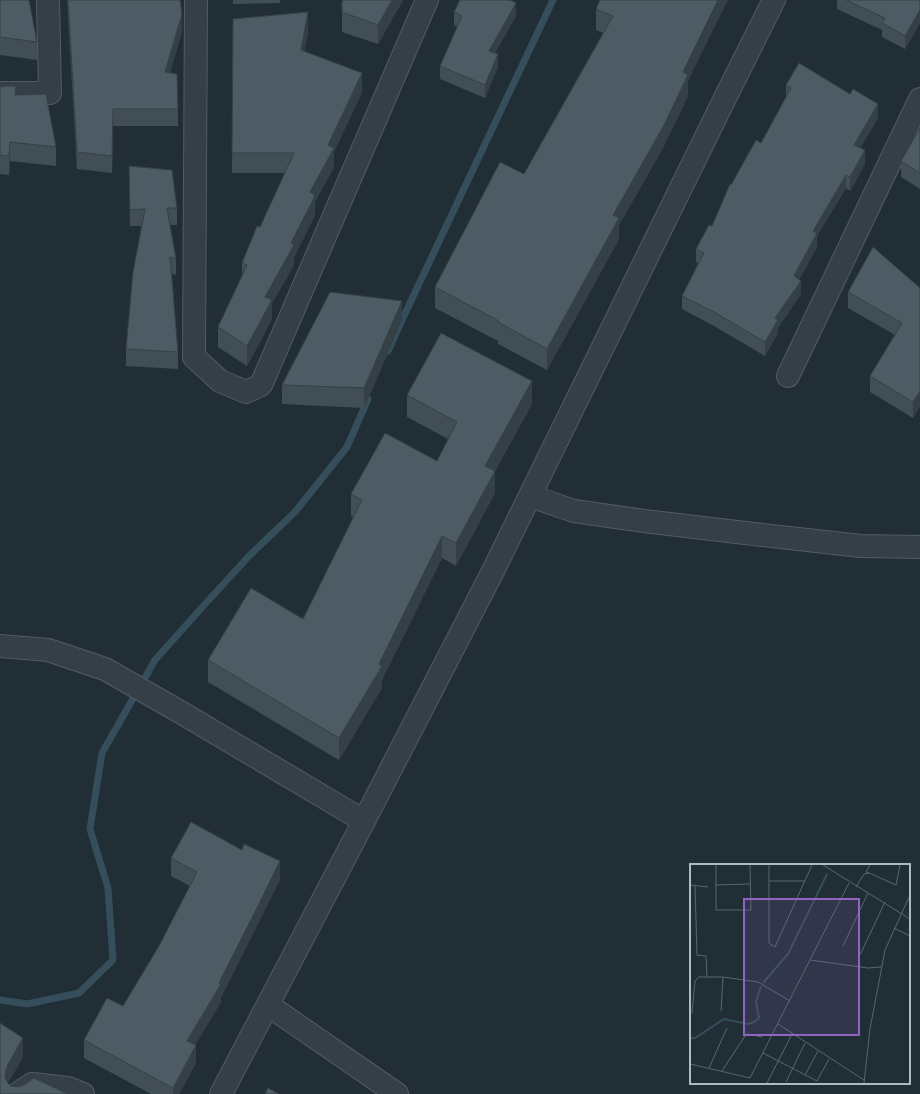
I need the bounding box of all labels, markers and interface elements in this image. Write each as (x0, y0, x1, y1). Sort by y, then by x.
inset map (690, 864, 910, 1084)

